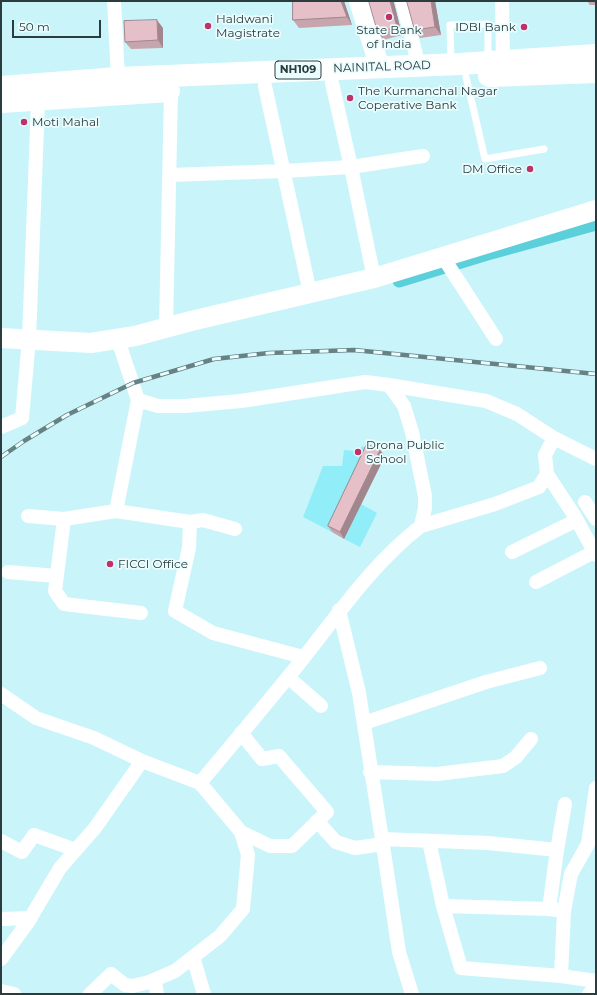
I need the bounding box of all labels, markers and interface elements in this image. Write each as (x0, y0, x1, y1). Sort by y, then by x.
scale bar (14, 12, 103, 38)
place label: Haldwani Magistrate (216, 12, 280, 40)
marker: State Bank of India (384, 12, 394, 22)
text: 50 m (19, 19, 50, 34)
place label: IDBI Bank (455, 20, 516, 34)
marker: Haldwani Magistrate (203, 21, 213, 31)
marker: IDBI Bank (519, 22, 529, 32)
place label: State Bank of India (356, 23, 422, 51)
street label: NAINITAL ROAD (333, 58, 431, 76)
road number: NH109 (275, 61, 321, 79)
place label: The Kurmanchal Nagar Coperative Bank (358, 84, 498, 112)
marker: The Kurmanchal Nagar Coperative Bank (345, 93, 355, 103)
place label: Moti Mahal (32, 115, 99, 129)
marker: Moti Mahal (19, 117, 29, 127)
place label: DM Office (462, 162, 522, 176)
marker: DM Office (525, 164, 535, 174)
place label: Drona Public School (366, 438, 444, 466)
marker: Drona Public School (353, 447, 363, 457)
place label: FICCI Office (118, 557, 188, 571)
marker: FICCI Office (105, 559, 115, 569)

